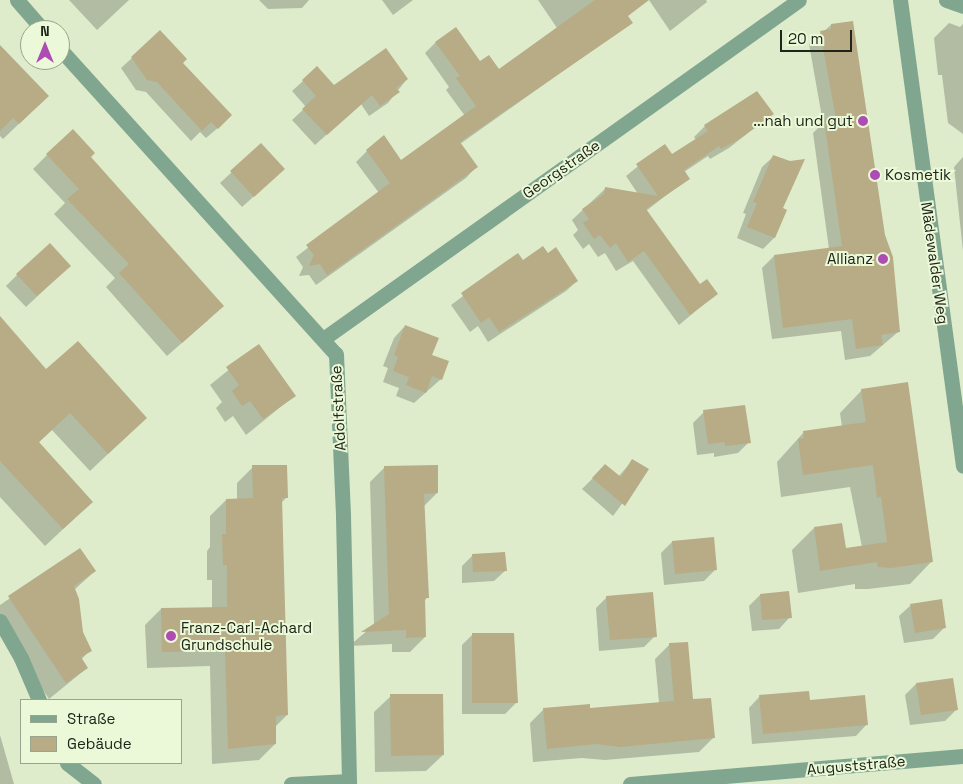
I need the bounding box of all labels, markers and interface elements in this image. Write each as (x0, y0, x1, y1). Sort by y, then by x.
north arrow (20, 20, 70, 70)
scale bar (783, 20, 856, 52)
text: N (40, 22, 50, 40)
text: 20 m (788, 29, 823, 48)
place label: ...nah und gut (753, 112, 853, 130)
marker: ...nah und gut (857, 115, 869, 127)
street label: Georgstraße (519, 136, 603, 202)
place label: Kosmetik (885, 166, 951, 184)
marker: Kosmetik (869, 169, 881, 181)
street label: Mädewalder Weg (917, 201, 953, 325)
place label: Allianz (827, 250, 873, 268)
marker: Allianz (877, 253, 889, 265)
street label: Adolfstraße (327, 365, 349, 451)
place label: Franz-Carl-Achard Grundschule (181, 618, 312, 653)
marker: Franz-Carl-Achard Grundschule (165, 630, 177, 642)
legend (20, 699, 182, 764)
text: Straße (67, 709, 115, 728)
text: Gebäude (67, 734, 132, 753)
street label: Auguststraße (806, 752, 906, 778)

